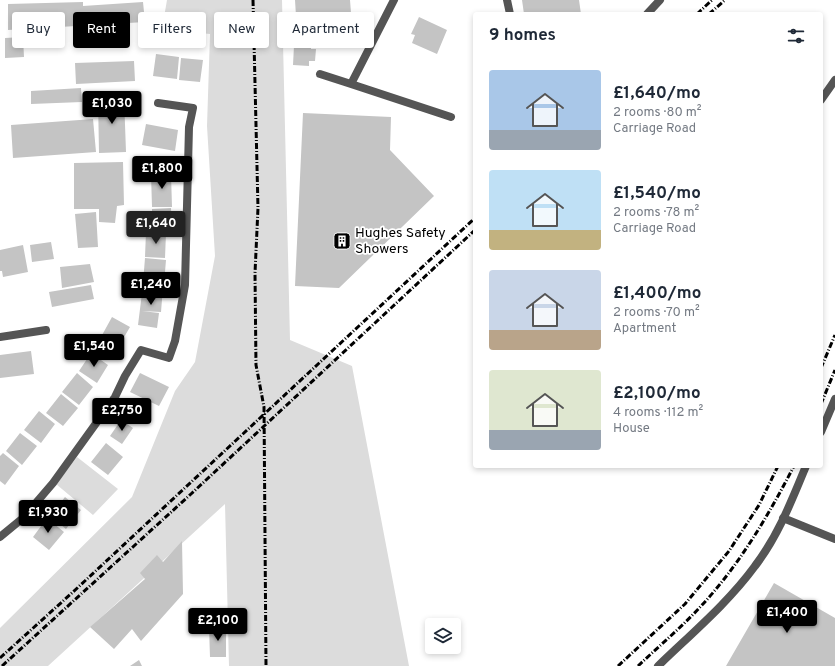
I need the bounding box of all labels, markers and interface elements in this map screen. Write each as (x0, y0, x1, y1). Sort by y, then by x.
chip: Buy (12, 12, 65, 48)
chip: Rent (73, 12, 130, 48)
chip: Filters (138, 12, 206, 48)
chip: New (214, 12, 269, 48)
chip: Apartment (277, 12, 374, 48)
text: 9 homes (489, 25, 556, 47)
icon: filters (785, 25, 807, 47)
text: £1,640/mo (613, 83, 701, 105)
icon: home (521, 86, 569, 134)
pin: £1,030 (79, 91, 145, 125)
text: £1,030 (91, 96, 133, 112)
text: 2 rooms · 80 m² (613, 105, 702, 121)
text: Carriage Road (613, 121, 696, 137)
pin: £1,800 (129, 156, 195, 190)
text: £1,800 (141, 161, 183, 177)
text: £1,540/mo (613, 183, 701, 205)
icon: home (521, 186, 569, 234)
text: 2 rooms · 78 m² (613, 205, 699, 221)
pin: £1,640 (123, 211, 189, 245)
text: £1,640 (135, 216, 177, 232)
text: Carriage Road (613, 221, 696, 237)
place label: Hughes Safety Showers (355, 225, 446, 258)
building icon: Hughes Safety Showers (332, 231, 352, 251)
pin: £1,240 (118, 272, 184, 306)
text: £1,240 (130, 277, 172, 293)
text: £1,400/mo (613, 283, 701, 305)
icon: home (521, 286, 569, 334)
text: 2 rooms · 70 m² (613, 305, 700, 321)
text: Apartment (613, 321, 676, 337)
pin: £1,540 (61, 334, 127, 368)
text: £1,540 (73, 339, 115, 355)
text: £2,100/mo (613, 383, 701, 405)
icon: home (521, 386, 569, 434)
pin: £2,750 (89, 398, 155, 432)
text: £2,750 (101, 403, 143, 419)
text: 4 rooms · 112 m² (613, 405, 703, 421)
text: House (613, 421, 650, 437)
pin: £1,930 (15, 500, 81, 534)
text: £1,930 (28, 505, 68, 521)
pin: £1,400 (754, 600, 820, 634)
text: £1,400 (766, 605, 808, 621)
pin: £2,100 (185, 608, 251, 642)
text: £2,100 (197, 613, 239, 629)
map controls (425, 618, 461, 654)
button: layers (425, 618, 461, 654)

